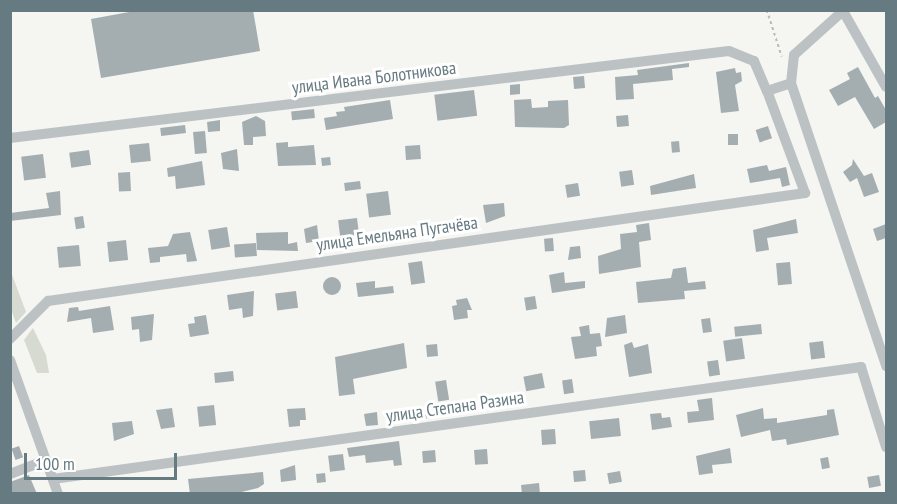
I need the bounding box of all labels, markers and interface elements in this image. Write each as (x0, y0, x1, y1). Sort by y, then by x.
street label: улица Ивана Болотникова (291, 57, 457, 99)
street label: улица Емельяна Пугачёва (315, 212, 479, 256)
street label: улица Степана Разина (385, 387, 525, 427)
scale bar (27, 441, 180, 479)
text: 100 m (35, 452, 75, 475)

